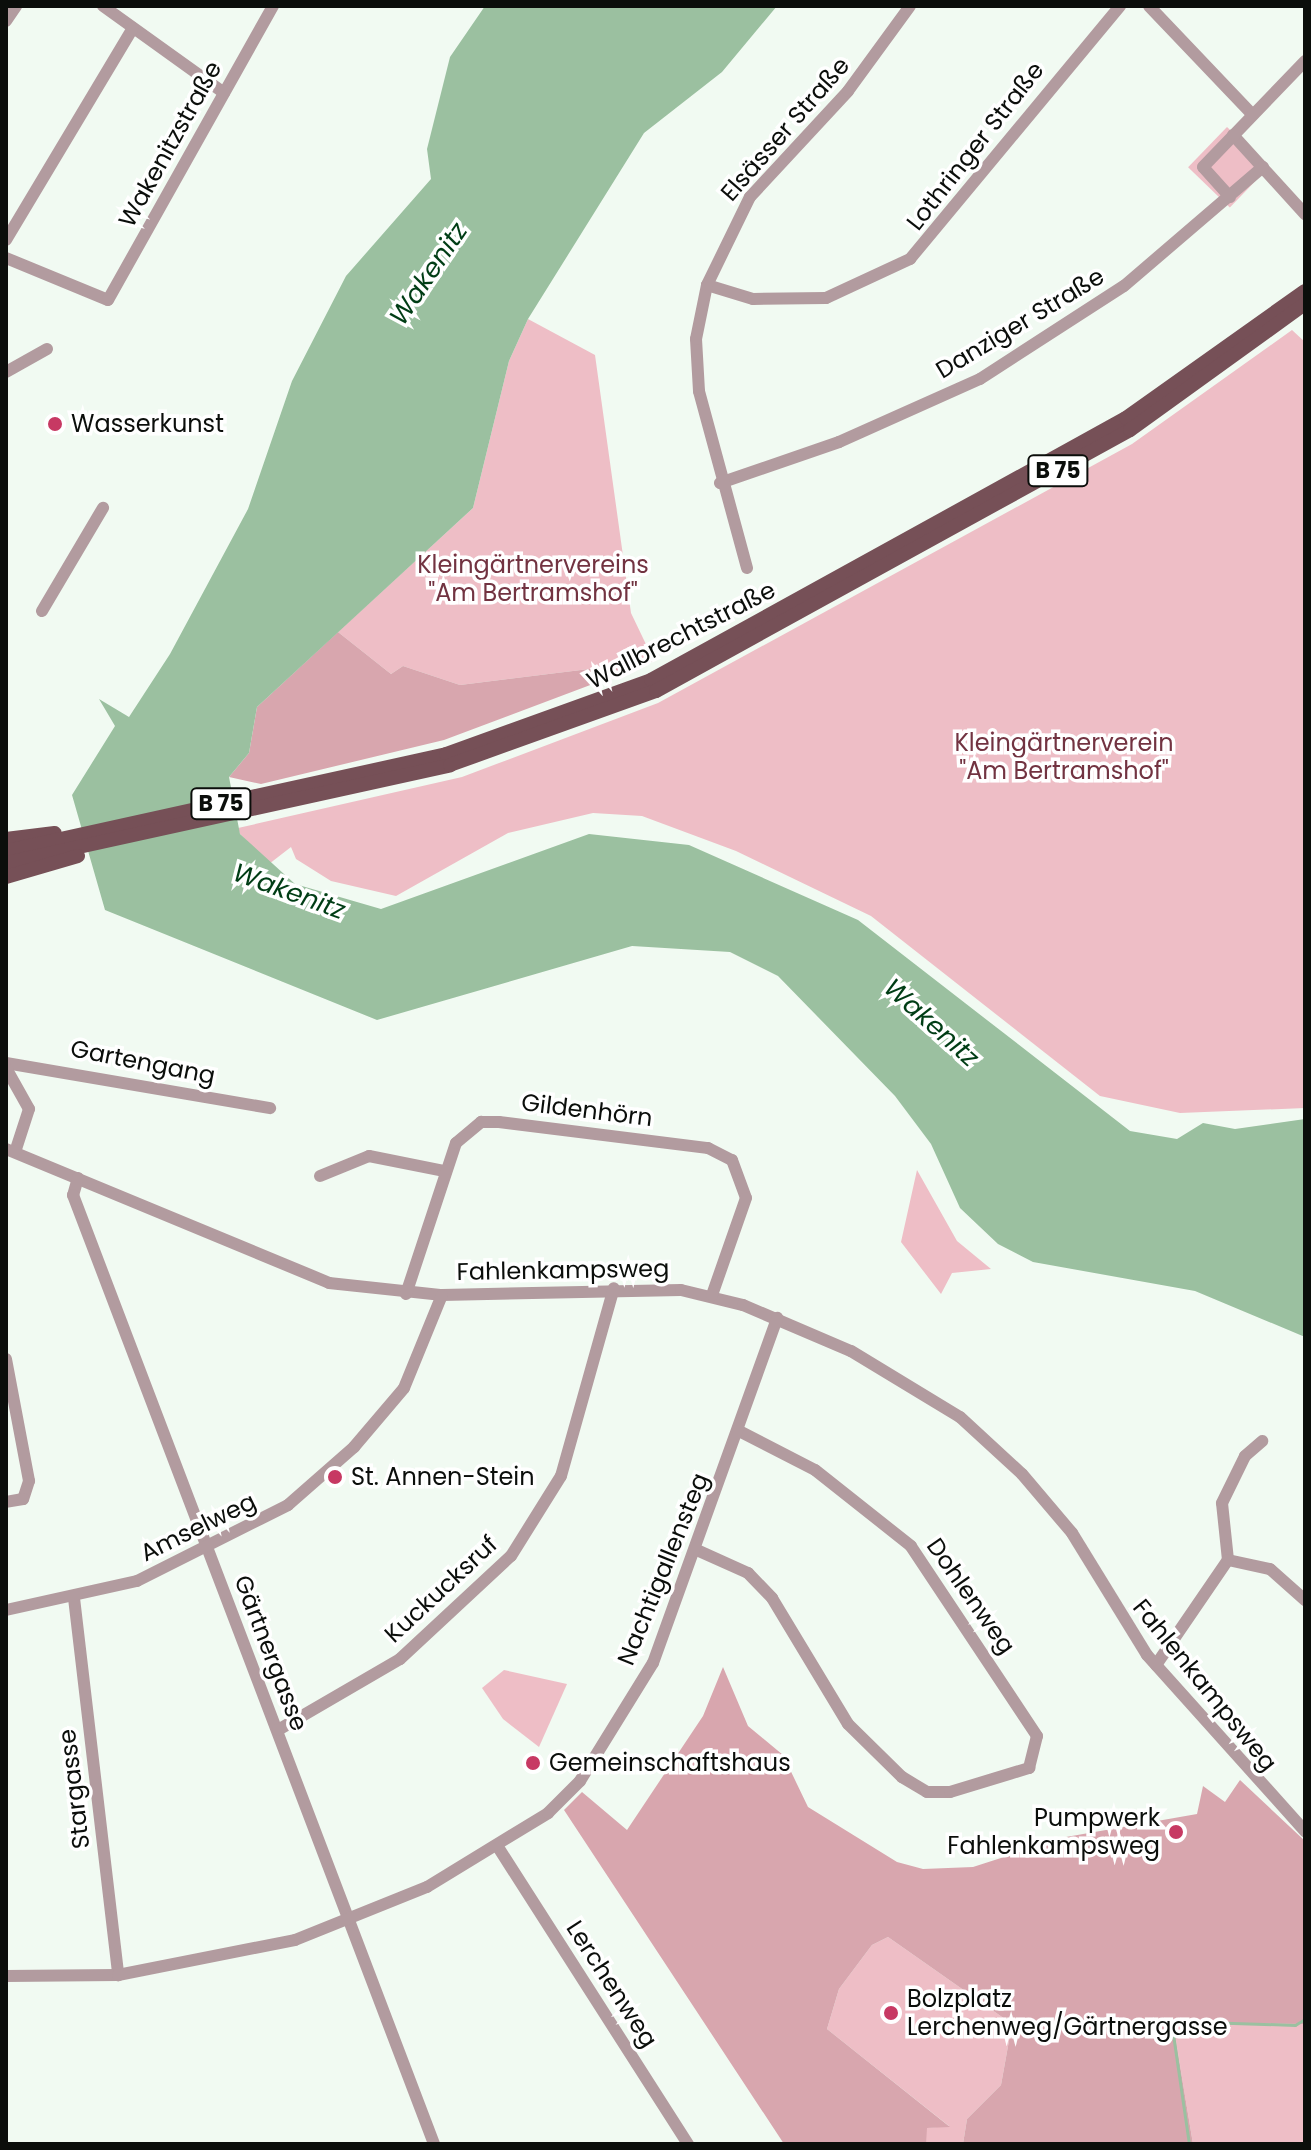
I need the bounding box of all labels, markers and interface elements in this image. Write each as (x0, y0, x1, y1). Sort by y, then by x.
street label: Elsässer Straße (715, 51, 855, 207)
street label: Wakenitzstraße (112, 56, 228, 232)
street label: Lothringer Straße (900, 56, 1050, 236)
water label: Wakenitz (383, 217, 475, 331)
street label: Danziger Straße (931, 261, 1109, 385)
place label: Wasserkunst (71, 410, 224, 438)
marker: Wasserkunst (46, 415, 64, 433)
road number: B 75 (1026, 453, 1090, 489)
park label: Kleingärtnervereins "Am Bertramshof" (417, 551, 649, 607)
street label: Wallbrechtstraße (582, 575, 780, 695)
park label: Kleingärtnerverein "Am Bertramshof" (954, 729, 1174, 785)
road number: B 75 (189, 786, 253, 822)
water label: Wakenitz (229, 857, 349, 927)
water label: Wakenitz (877, 972, 985, 1074)
street label: Gartengang (68, 1034, 218, 1090)
street label: Gildenhörn (520, 1088, 654, 1132)
street label: Fahlenkampsweg (456, 1254, 670, 1286)
place label: St. Annen-Stein (351, 1463, 535, 1491)
marker: St. Annen-Stein (326, 1468, 344, 1486)
street label: Nachtigallensteg (611, 1469, 715, 1669)
street label: Amselweg (136, 1487, 260, 1567)
street label: Kuckucksruf (379, 1529, 503, 1649)
street label: Dohlenweg (921, 1533, 1021, 1659)
street label: Gärtnergasse (228, 1571, 314, 1735)
street label: Fahlenkampsweg (1127, 1593, 1283, 1777)
street label: Stargasse (52, 1728, 96, 1850)
place label: Gemeinschaftshaus (549, 1749, 791, 1777)
marker: Gemeinschaftshaus (524, 1754, 542, 1772)
place label: Pumpwerk Fahlenkampsweg (947, 1804, 1160, 1860)
marker: Pumpwerk Fahlenkampsweg (1167, 1823, 1185, 1841)
street label: Lerchenweg (560, 1915, 664, 2053)
place label: Bolzplatz Lerchenweg/Gärtnergasse (907, 1985, 1228, 2041)
marker: Bolzplatz Lerchenweg/Gärtnergasse (882, 2004, 900, 2022)

